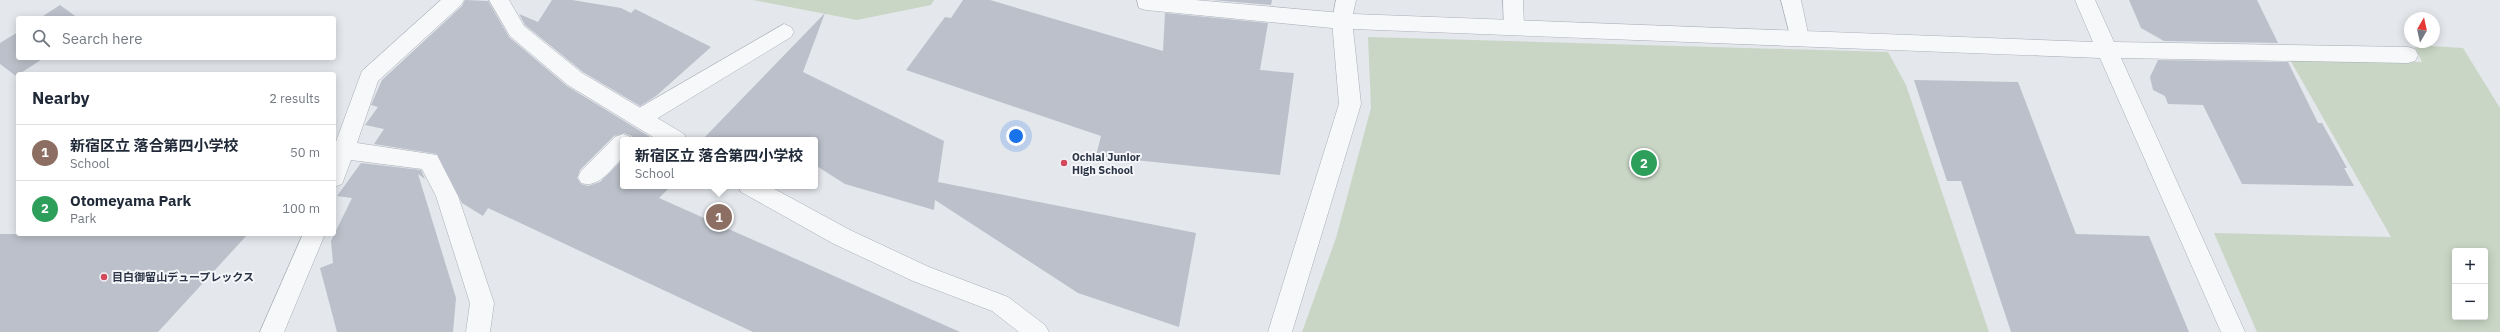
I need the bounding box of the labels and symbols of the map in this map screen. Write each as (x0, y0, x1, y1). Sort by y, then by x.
north arrow (2404, 12, 2440, 48)
your location (1006, 126, 1026, 146)
pin: 2 (1631, 148, 1657, 178)
place label: Ochiai Junior High School (1072, 150, 1141, 177)
marker: Ochiai Junior High School (1059, 158, 1069, 168)
pin: 1 (706, 202, 732, 232)
place label: 目白御留山デュープレックス (112, 270, 254, 284)
marker: 目白御留山デュープレックス (99, 272, 109, 282)

